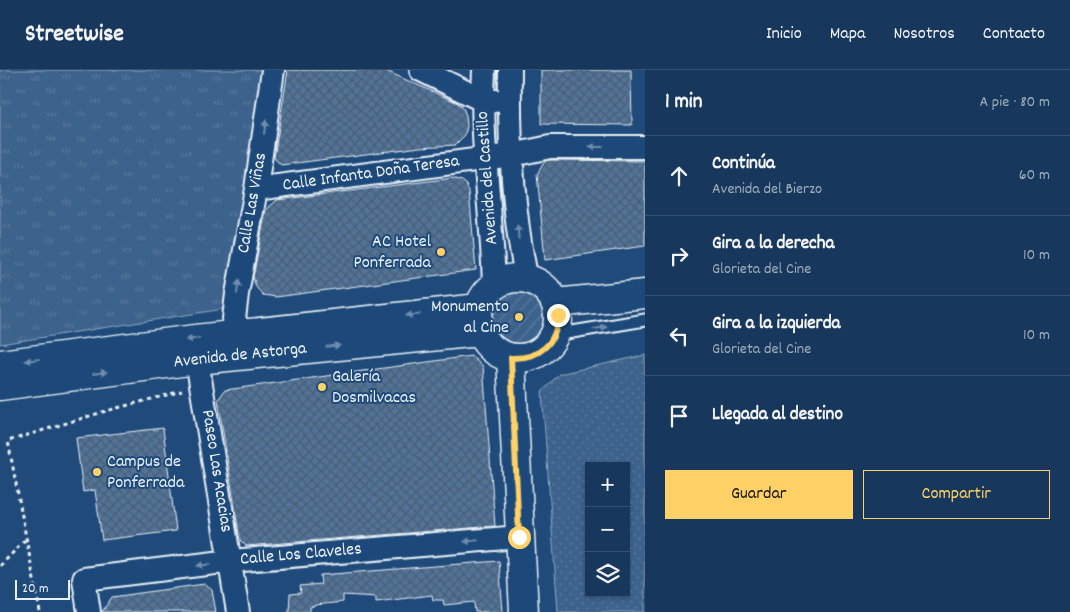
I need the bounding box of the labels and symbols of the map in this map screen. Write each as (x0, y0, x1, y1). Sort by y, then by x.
street label: Avenida del Castillo (471, 110, 505, 246)
one-way arrow (261, 118, 269, 134)
one-way arrow (588, 143, 604, 151)
street label: Calle Infanta Doña Teresa (281, 149, 461, 199)
street label: Calle Las Viñas (232, 151, 274, 255)
one-way arrow (514, 223, 522, 239)
place label: AC Hotel Ponferrada (354, 230, 432, 276)
marker: AC Hotel Ponferrada (435, 246, 447, 258)
one-way arrow (235, 279, 243, 295)
place label: Monumento al Cine (431, 295, 509, 341)
route end (547, 304, 570, 327)
one-way arrow (405, 311, 421, 319)
marker: Monumento al Cine (513, 311, 525, 323)
one-way arrow (592, 323, 608, 331)
one-way arrow (185, 335, 201, 343)
street label: Avenida de Astorga (172, 337, 308, 375)
one-way arrow (325, 342, 341, 350)
one-way arrow (24, 356, 40, 364)
place label: Galería Dosmilvacas (332, 365, 416, 411)
one-way arrow (93, 368, 109, 376)
marker: Galería Dosmilvacas (316, 381, 328, 393)
street label: Paseo Las Acacias (194, 408, 238, 534)
place label: Campus de Ponferrada (107, 450, 185, 496)
marker: Campus de Ponferrada (91, 466, 103, 478)
route start (508, 526, 531, 549)
street label: Calle Los Claveles (239, 537, 363, 573)
one-way arrow (462, 538, 478, 546)
one-way arrow (196, 561, 212, 569)
scale bar (15, 577, 70, 600)

